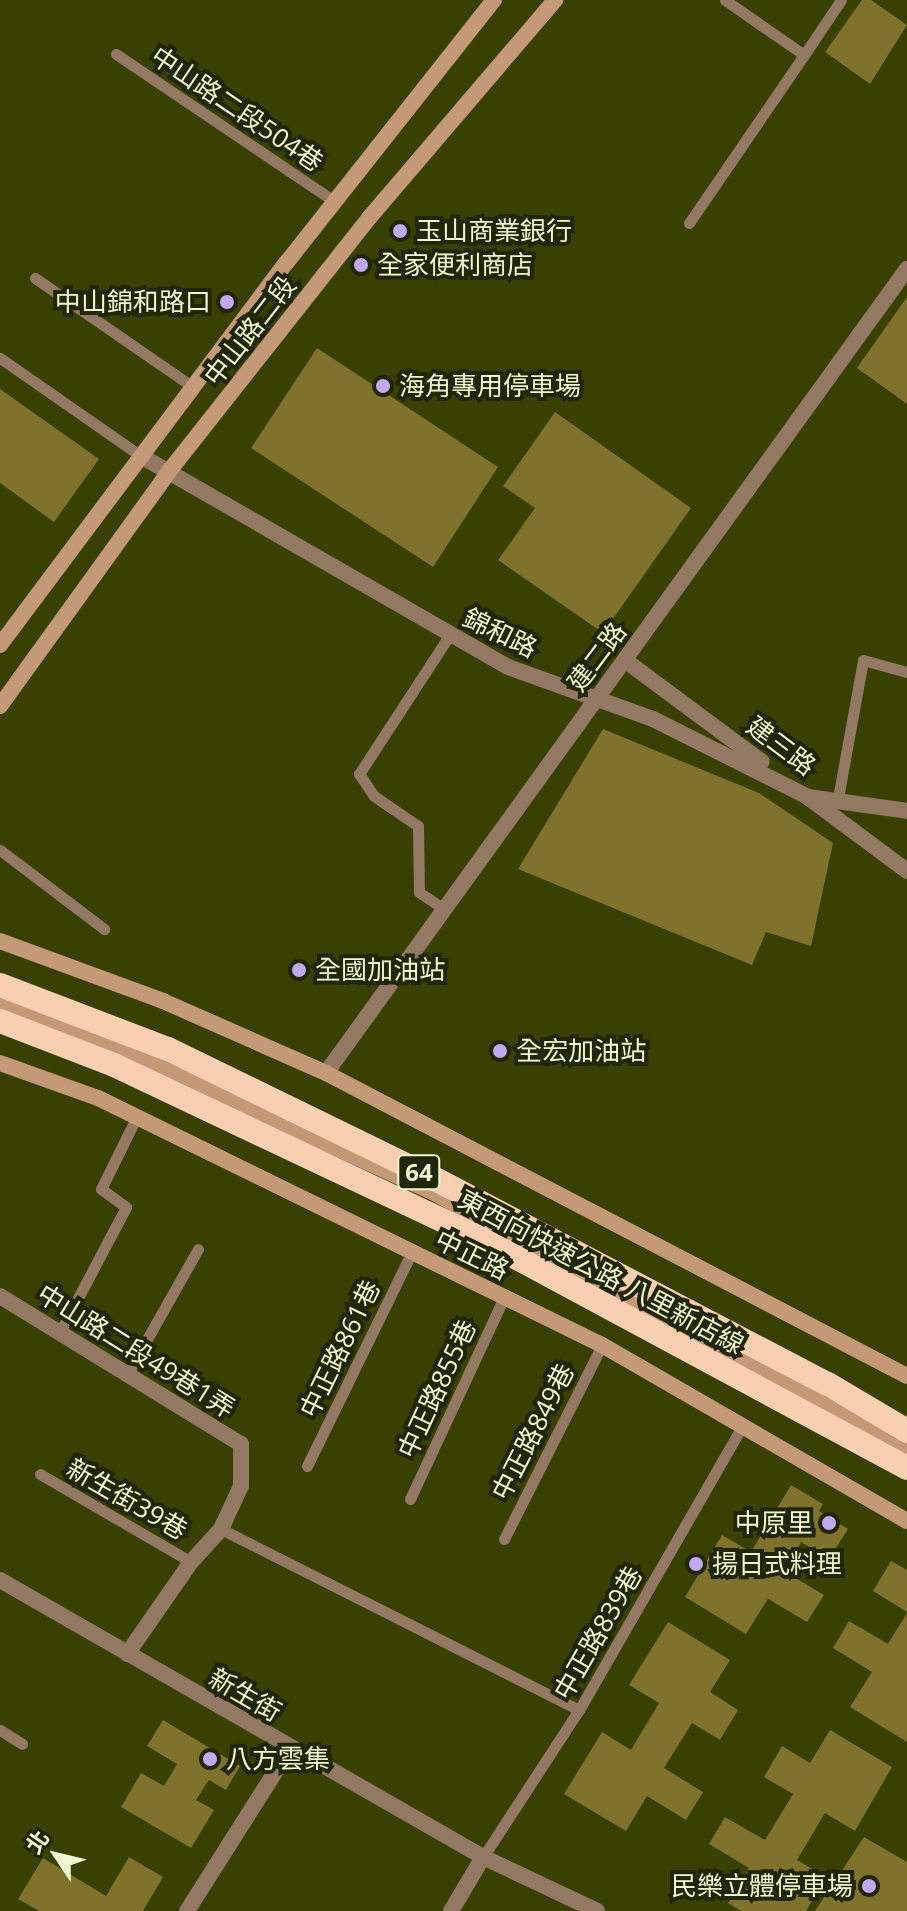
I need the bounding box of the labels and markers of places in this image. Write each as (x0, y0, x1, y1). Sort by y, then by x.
place label: 玉山商業銀行 (416, 215, 572, 247)
marker: 玉山商業銀行 (391, 222, 409, 240)
place label: 全家便利商店 (377, 249, 533, 281)
marker: 全家便利商店 (352, 256, 370, 274)
place label: 中山錦和路口 (55, 286, 211, 318)
marker: 中山錦和路口 (218, 293, 236, 311)
place label: 海角專用停車場 (399, 370, 581, 402)
marker: 海角專用停車場 (374, 377, 392, 395)
place label: 全國加油站 (315, 954, 445, 986)
marker: 全國加油站 (290, 961, 308, 979)
place label: 全宏加油站 (516, 1035, 646, 1067)
marker: 全宏加油站 (491, 1042, 509, 1060)
place label: 中原里 (735, 1507, 813, 1539)
marker: 中原里 (820, 1514, 838, 1532)
place label: 揚日式料理 (712, 1548, 842, 1580)
marker: 揚日式料理 (687, 1555, 705, 1573)
place label: 八方雲集 (226, 1743, 330, 1775)
marker: 八方雲集 (201, 1750, 219, 1768)
place label: 民樂立體停車場 (671, 1870, 853, 1902)
marker: 民樂立體停車場 (860, 1877, 878, 1895)

